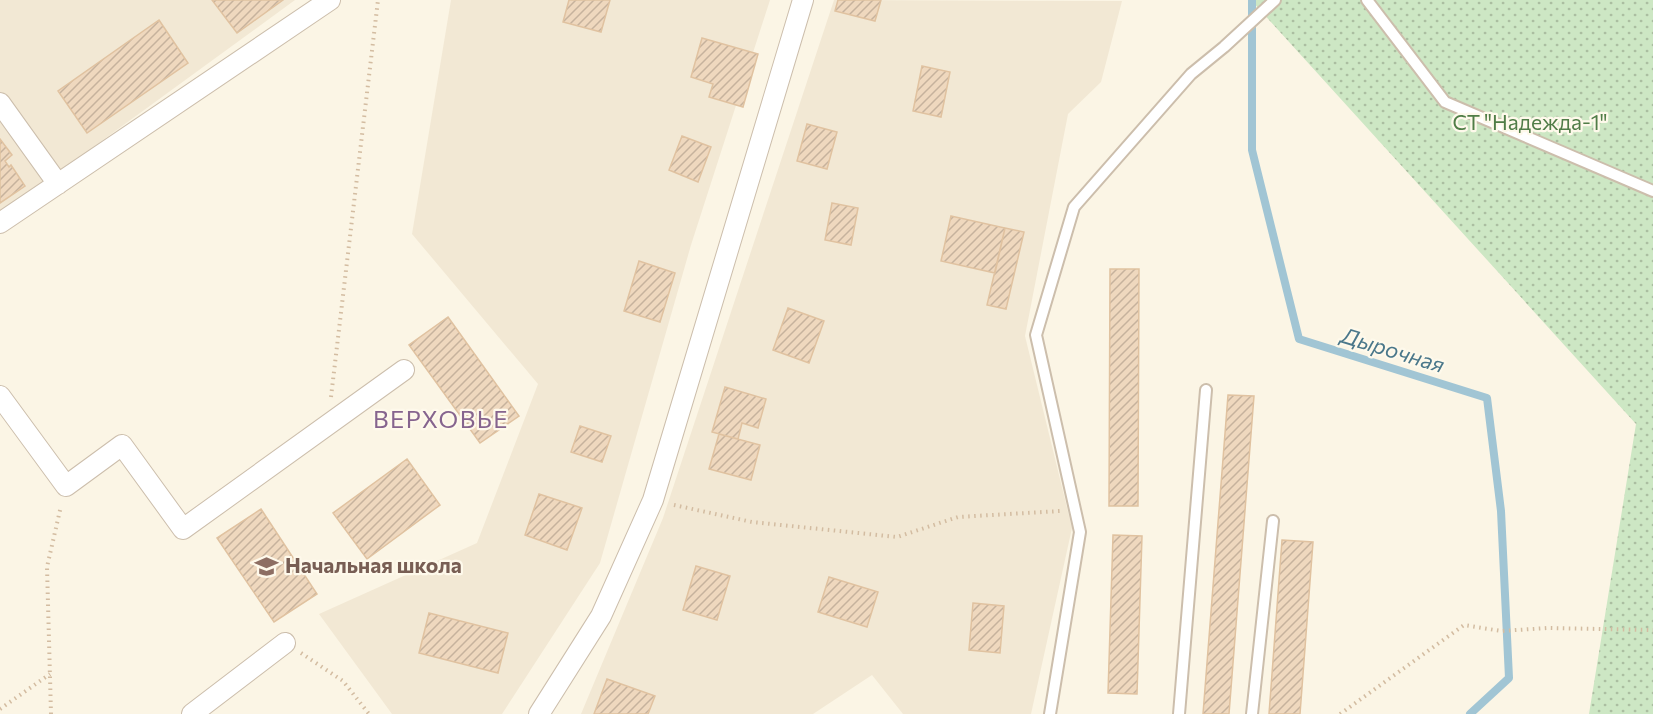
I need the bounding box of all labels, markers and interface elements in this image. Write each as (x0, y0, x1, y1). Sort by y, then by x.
park label: СТ "Надежда-1" (1452, 109, 1608, 134)
water label: Дырочная (1336, 320, 1448, 378)
district label: ВЕРХОВЬЕ (373, 404, 509, 433)
place label: Начальная школа (285, 552, 462, 577)
school or university icon: Начальная школа (254, 553, 280, 579)

